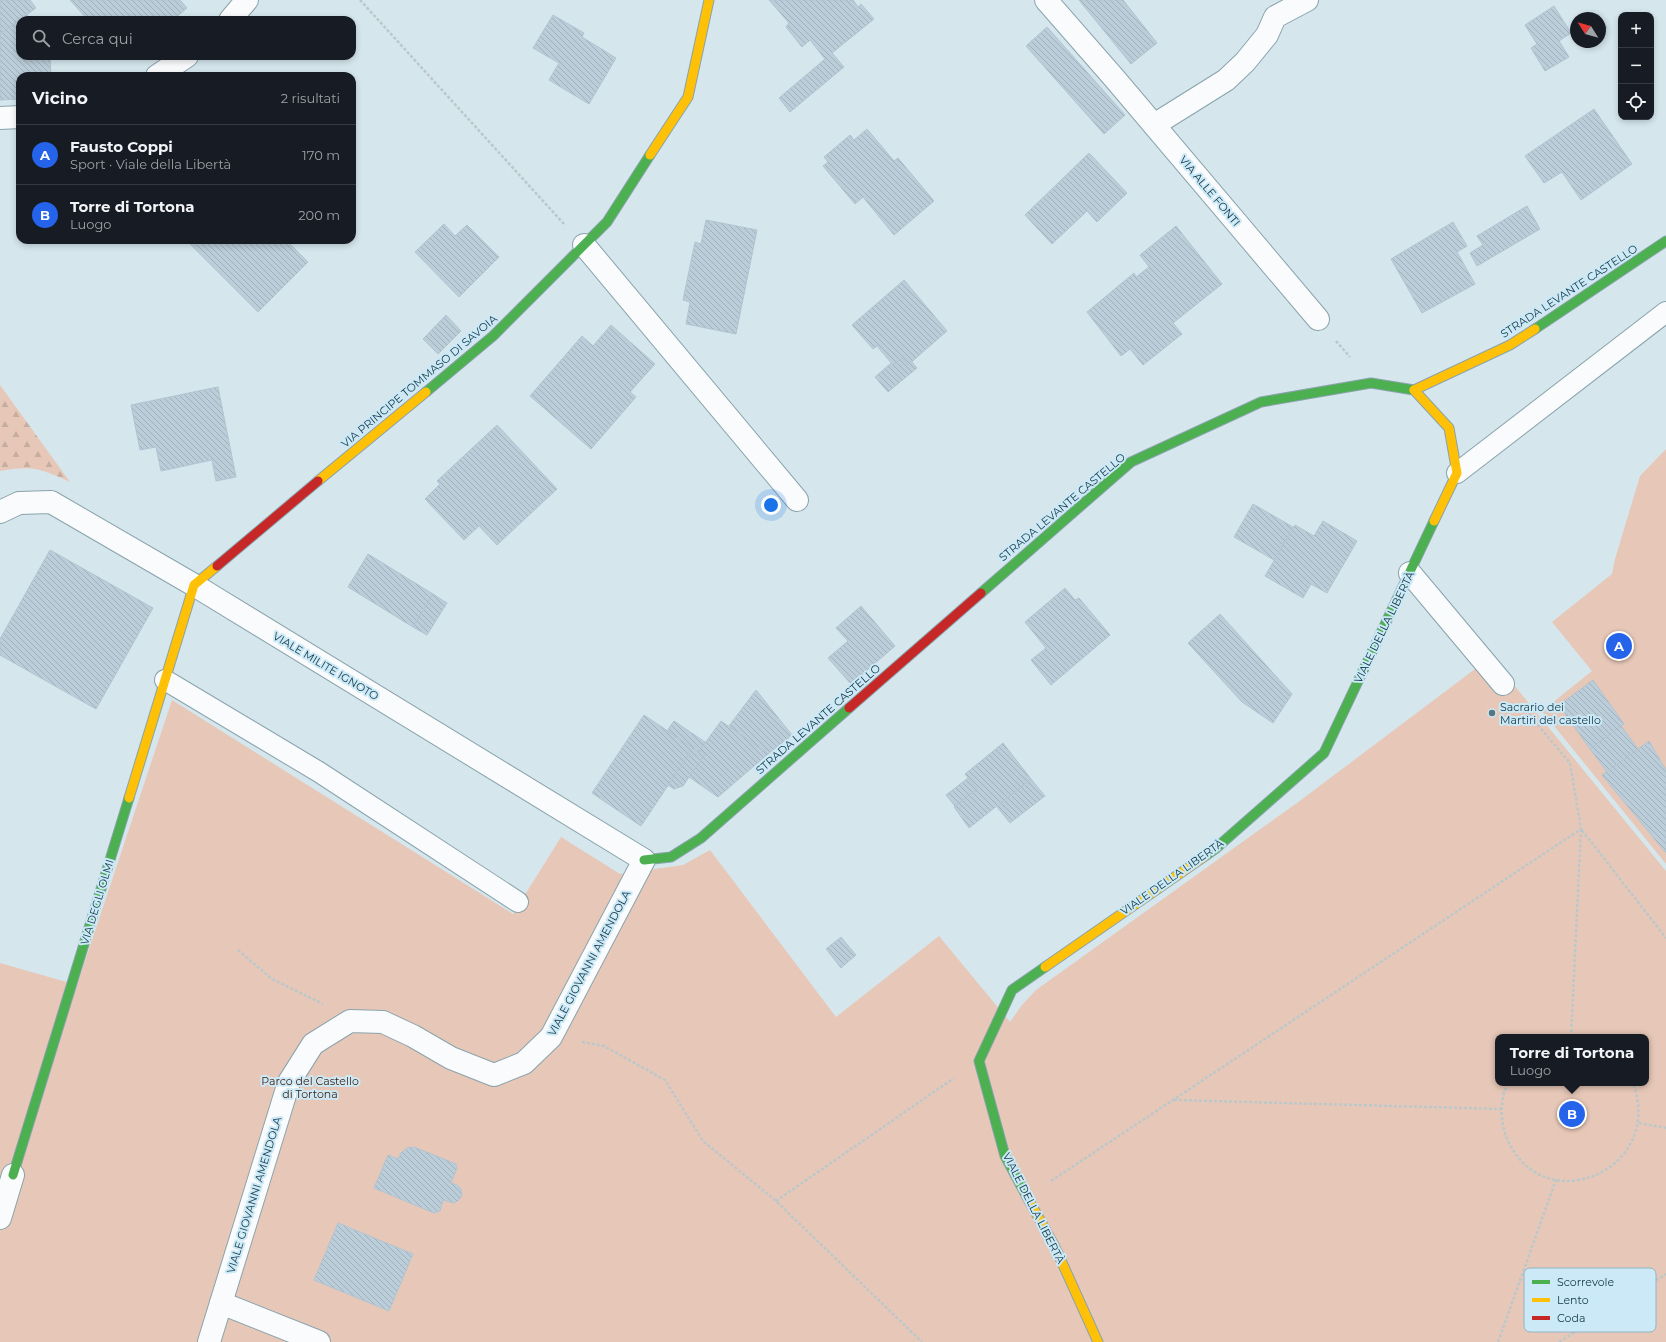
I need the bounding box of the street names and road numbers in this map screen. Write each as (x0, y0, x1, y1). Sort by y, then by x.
street label: VIA ALLE FONTI (1177, 153, 1243, 229)
street label: STRADA LEVANTE CASTELLO (1498, 241, 1640, 341)
street label: VIA PRINCIPE TOMMASO DI SAVOIA (338, 311, 500, 450)
street label: STRADA LEVANTE CASTELLO (996, 450, 1128, 564)
street label: VIALE DELLA LIBERTÀ (1351, 569, 1417, 685)
street label: VIALE MILITE IGNOTO (271, 629, 381, 703)
street label: STRADA LEVANTE CASTELLO (753, 661, 883, 777)
street label: VIALE DELLA LIBERTÀ (1118, 836, 1226, 918)
street label: VIA DEGLI OLMI (77, 858, 117, 946)
street label: VIALE GIOVANNI AMENDOLA (545, 888, 633, 1038)
street label: VIALE GIOVANNI AMENDOLA (223, 1115, 285, 1275)
street label: VIALE DELLA LIBERTÀ (1000, 1150, 1068, 1266)

